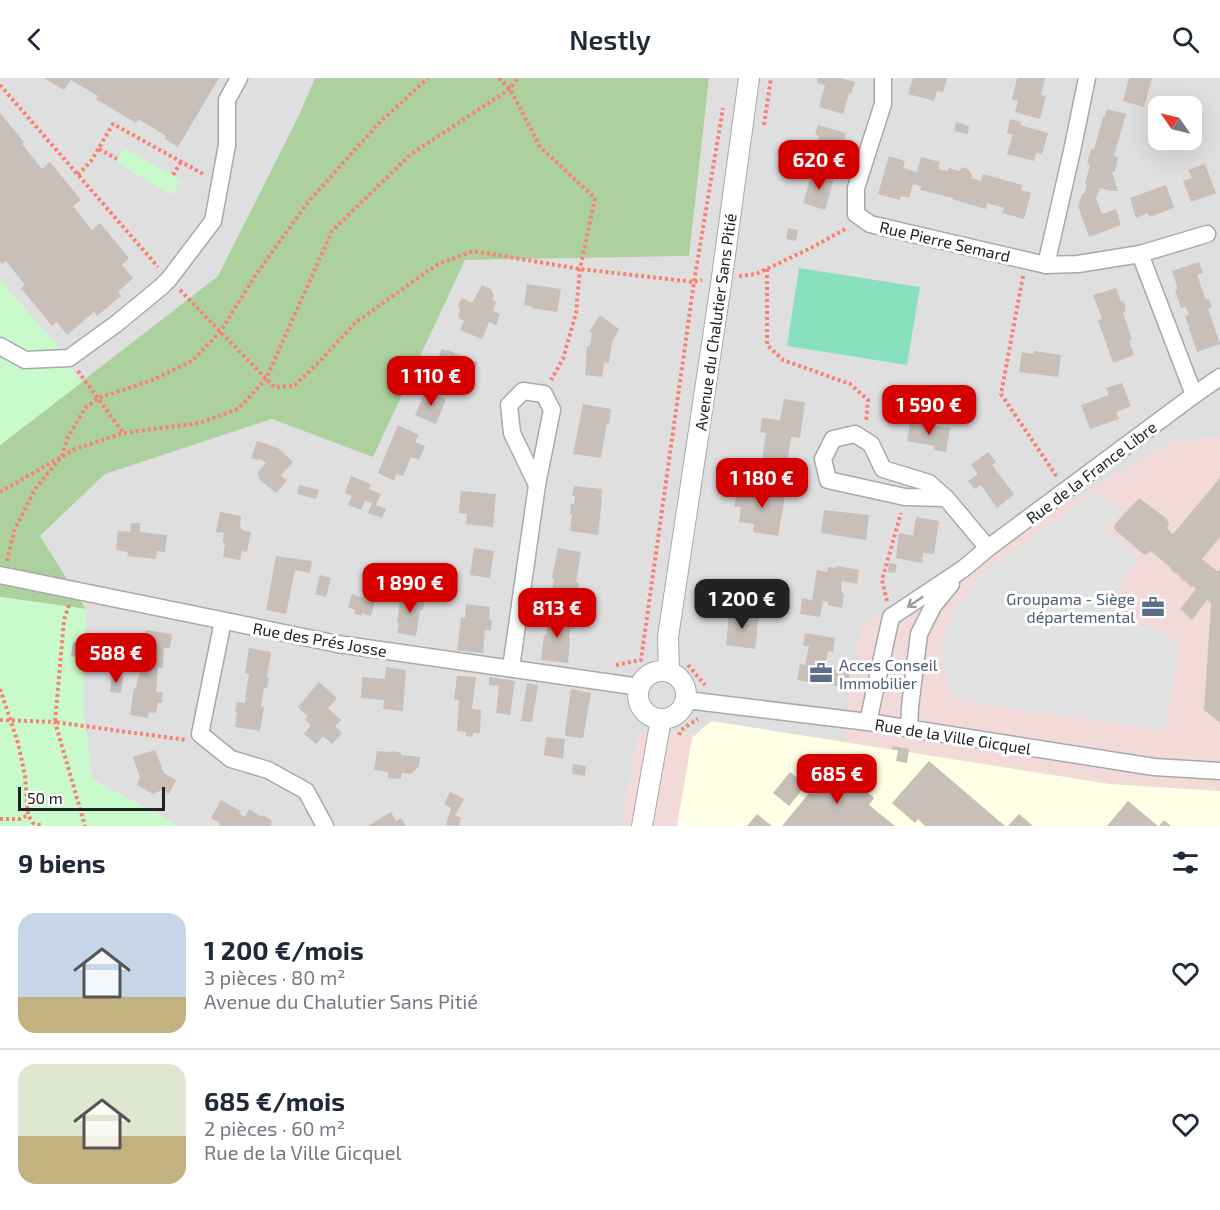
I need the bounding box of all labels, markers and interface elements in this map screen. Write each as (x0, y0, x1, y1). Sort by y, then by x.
icon: back (18, 23, 51, 56)
text: Nestly (569, 23, 651, 55)
icon: search (1169, 23, 1202, 56)
north arrow (1148, 96, 1202, 150)
map controls (1148, 96, 1202, 150)
pin: 620 € (777, 140, 861, 191)
text: 620 € (792, 147, 846, 171)
street label: Avenue du Chalutier Sans Pitié (690, 212, 740, 432)
street label: Rue Pierre Semard (878, 217, 1012, 265)
pin: 1 110 € (376, 356, 486, 407)
text: 1 110 € (401, 363, 461, 387)
pin: 1 590 € (874, 385, 984, 436)
text: 1 590 € (896, 392, 962, 416)
street label: Rue de la France Libre (1022, 417, 1160, 527)
pin: 1 180 € (707, 458, 817, 509)
text: 1 180 € (730, 465, 794, 489)
pin: 1 890 € (355, 563, 465, 614)
text: 1 890 € (377, 570, 444, 594)
pin: 1 200 € (687, 579, 797, 630)
text: 1 200 € (709, 586, 775, 610)
pin: 813 € (515, 588, 599, 639)
place label: Groupama - Siège départemental (1006, 589, 1135, 626)
office icon: Groupama - Siège départemental (1140, 594, 1166, 620)
text: 813 € (532, 595, 582, 619)
one-way arrow (907, 596, 923, 608)
street label: Rue des Prés Josse (252, 618, 388, 660)
pin: 588 € (74, 633, 158, 684)
text: 588 € (89, 640, 143, 664)
place label: Acces Conseil Immobilier (839, 655, 938, 692)
office icon: Acces Conseil Immobilier (808, 660, 834, 686)
street label: Rue de la Ville Gicquel (874, 714, 1033, 758)
pin: 685 € (795, 754, 879, 805)
text: 685 € (811, 761, 863, 785)
scale bar (18, 784, 165, 812)
text: 50 m (27, 788, 63, 807)
icon: filters (1169, 846, 1202, 879)
text: 9 biens (18, 847, 106, 878)
text: 1 200 €/mois (204, 934, 364, 965)
icon: home (66, 937, 138, 1009)
icon: heart (1169, 957, 1202, 990)
text: 3 pièces · 80 m² (204, 965, 346, 989)
text: Avenue du Chalutier Sans Pitié (204, 989, 478, 1013)
text: 685 €/mois (204, 1085, 345, 1116)
icon: home (66, 1088, 138, 1160)
icon: heart (1169, 1108, 1202, 1141)
text: 2 pièces · 60 m² (204, 1116, 345, 1140)
text: Rue de la Ville Gicquel (204, 1140, 401, 1164)

